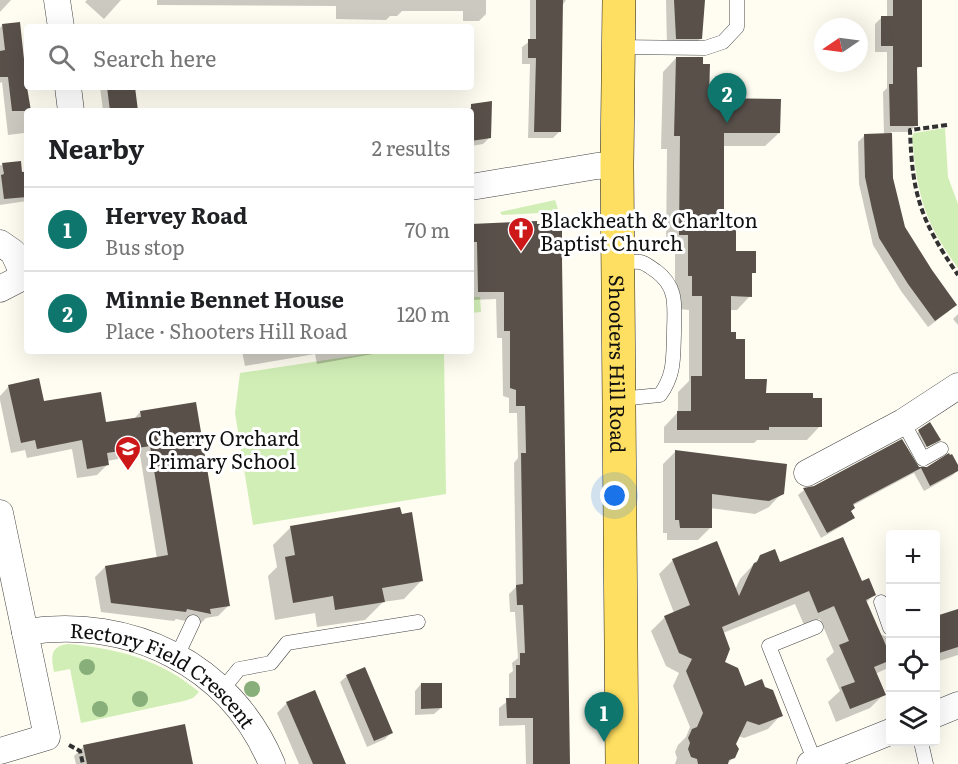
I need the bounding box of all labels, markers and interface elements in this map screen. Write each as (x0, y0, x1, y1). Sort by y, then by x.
north arrow (814, 18, 868, 72)
search box (24, 24, 474, 90)
icon: search (45, 41, 78, 74)
text: Search here (93, 41, 216, 74)
pin: 2 (708, 74, 746, 123)
text: Nearby (48, 128, 144, 167)
text: 2 results (372, 132, 450, 162)
text: Hervey Road (105, 198, 247, 231)
place label: Blackheath & Charlton Baptist Church (540, 204, 758, 257)
text: 1 (63, 214, 72, 244)
text: 70 m (405, 214, 450, 244)
church icon: Blackheath & Charlton Baptist Church (506, 215, 536, 253)
text: Bus stop (105, 231, 185, 261)
street label: Shooters Hill Road (603, 275, 634, 453)
text: Minnie Bennet House (105, 282, 344, 315)
text: 2 (62, 298, 73, 328)
text: 120 m (397, 298, 450, 328)
text: Place · Shooters Hill Road (105, 315, 348, 345)
place label: Cherry Orchard Primary School (148, 422, 299, 475)
school or university icon: Cherry Orchard Primary School (113, 434, 143, 472)
your location (600, 481, 629, 510)
map controls (886, 530, 940, 746)
button: + (886, 530, 940, 584)
button: − (886, 584, 940, 638)
street label: Rectory Field Crescent (69, 614, 264, 734)
button: locate (886, 638, 940, 692)
pin: 1 (584, 692, 624, 742)
button: layers (886, 692, 940, 746)

